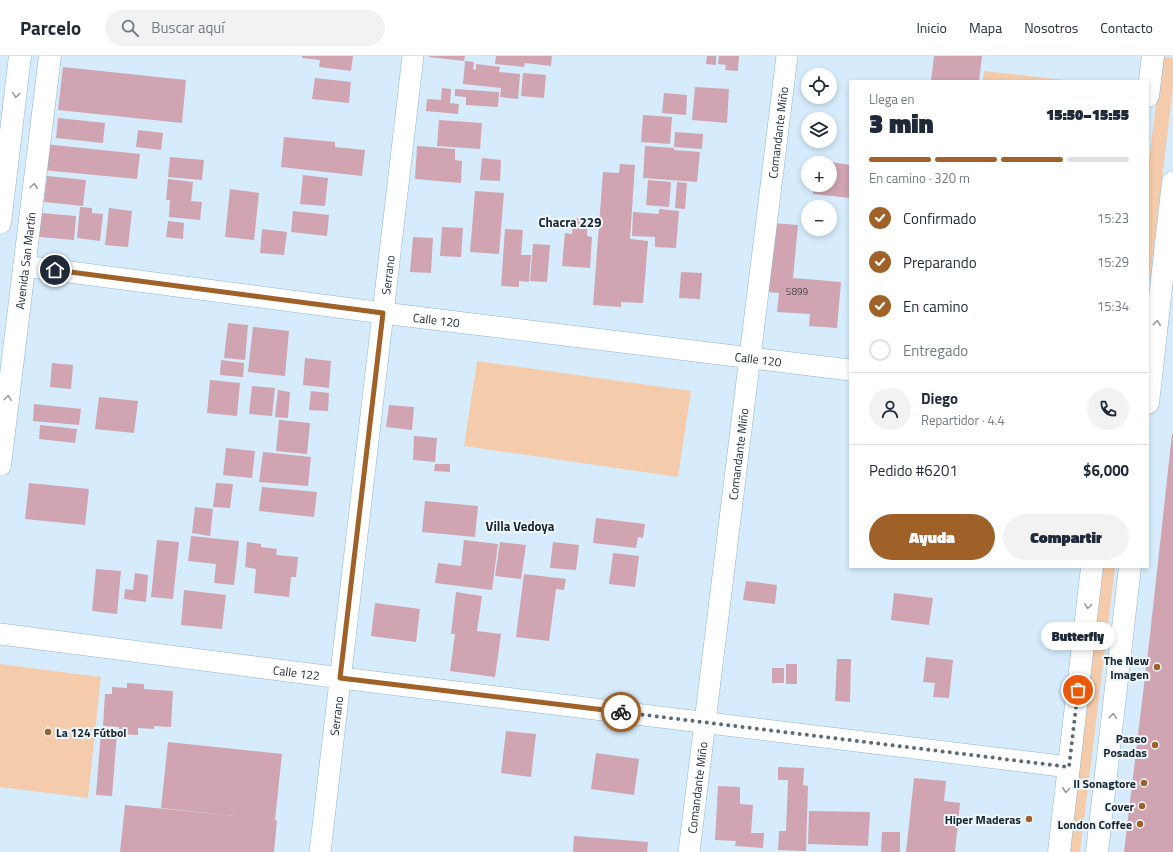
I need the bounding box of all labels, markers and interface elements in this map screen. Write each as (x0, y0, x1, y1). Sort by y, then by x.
search box (105, 10, 385, 46)
text: Parcelo (20, 13, 81, 42)
text: Buscar aquí (151, 16, 225, 39)
icon: search (119, 17, 141, 39)
text: Inicio (916, 17, 947, 38)
text: Mapa (969, 17, 1002, 38)
text: Nosotros (1024, 17, 1078, 38)
text: Contacto (1100, 17, 1153, 38)
map controls (801, 68, 837, 236)
button: locate (801, 68, 837, 104)
street label: Comandante Miño (763, 85, 793, 180)
text: Llega en (869, 89, 914, 109)
one-way arrow (12, 92, 21, 98)
text: 15:50–15:55 (1046, 103, 1129, 126)
text: 3 min (869, 104, 934, 143)
button: layers (801, 112, 837, 148)
button: + (801, 156, 837, 192)
text: En camino · 320 m (869, 168, 970, 188)
one-way arrow (29, 183, 38, 189)
button: − (801, 200, 837, 236)
icon: check (869, 207, 891, 229)
text: Confirmado (903, 207, 976, 230)
text: 15:23 (1097, 208, 1129, 228)
street label: Avenida San Martín (10, 211, 40, 310)
district label: Chacra 229 (539, 212, 601, 232)
icon: check (869, 251, 891, 273)
text: Preparando (903, 251, 977, 274)
text: 15:29 (1097, 252, 1129, 272)
pin (38, 253, 72, 287)
street label: Serrano (376, 254, 399, 296)
icon: home (44, 259, 66, 281)
house number: 5899 (786, 284, 809, 299)
icon: check (869, 295, 891, 317)
text: En camino (903, 295, 969, 318)
text: 15:34 (1097, 296, 1129, 316)
street label: Calle 120 (412, 307, 461, 332)
one-way arrow (1152, 320, 1161, 326)
text: Entregado (903, 339, 968, 362)
street label: Calle 120 (734, 347, 783, 371)
text: Diego (921, 387, 958, 410)
button: person (869, 388, 911, 430)
button: phone (1087, 388, 1129, 430)
one-way arrow (3, 395, 12, 401)
street label: Comandante Miño (723, 407, 753, 501)
text: Repartidor · 4.4 (921, 410, 1005, 430)
text: Pedido #6201 (869, 459, 958, 482)
text: $6,000 (1083, 459, 1129, 482)
button: Ayuda (869, 514, 995, 560)
button: Compartir (1003, 514, 1129, 560)
district label: Villa Vedoya (486, 516, 555, 536)
one-way arrow (1084, 603, 1093, 609)
callout: Butterfly (1041, 622, 1115, 650)
text: Butterfly (1052, 626, 1104, 646)
place label: The New Imagen (1104, 651, 1149, 684)
street label: Calle 122 (272, 660, 321, 685)
marker: The New Imagen (1152, 662, 1162, 672)
pin (1061, 673, 1095, 707)
icon: bag (1067, 679, 1089, 701)
courier (601, 692, 641, 732)
street label: Serrano (324, 695, 348, 737)
icon: bike (610, 701, 632, 723)
one-way arrow (1108, 713, 1117, 719)
place label: La 124 Fútbol (56, 723, 127, 742)
marker: La 124 Fútbol (43, 727, 53, 737)
place label: Paseo Posadas (1103, 729, 1147, 762)
street label: Comandante Miño (682, 740, 712, 835)
marker: Paseo Posadas (1150, 740, 1160, 750)
place label: Il Sonagtore (1073, 774, 1136, 793)
marker: Il Sonagtore (1139, 778, 1149, 788)
one-way arrow (1062, 787, 1071, 794)
place label: Cover (1105, 797, 1135, 816)
marker: Cover (1137, 801, 1147, 811)
place label: Hiper Maderas (945, 810, 1021, 829)
marker: Hiper Maderas (1024, 814, 1034, 824)
place label: London Coffee (1058, 815, 1132, 834)
marker: London Coffee (1135, 819, 1145, 829)

